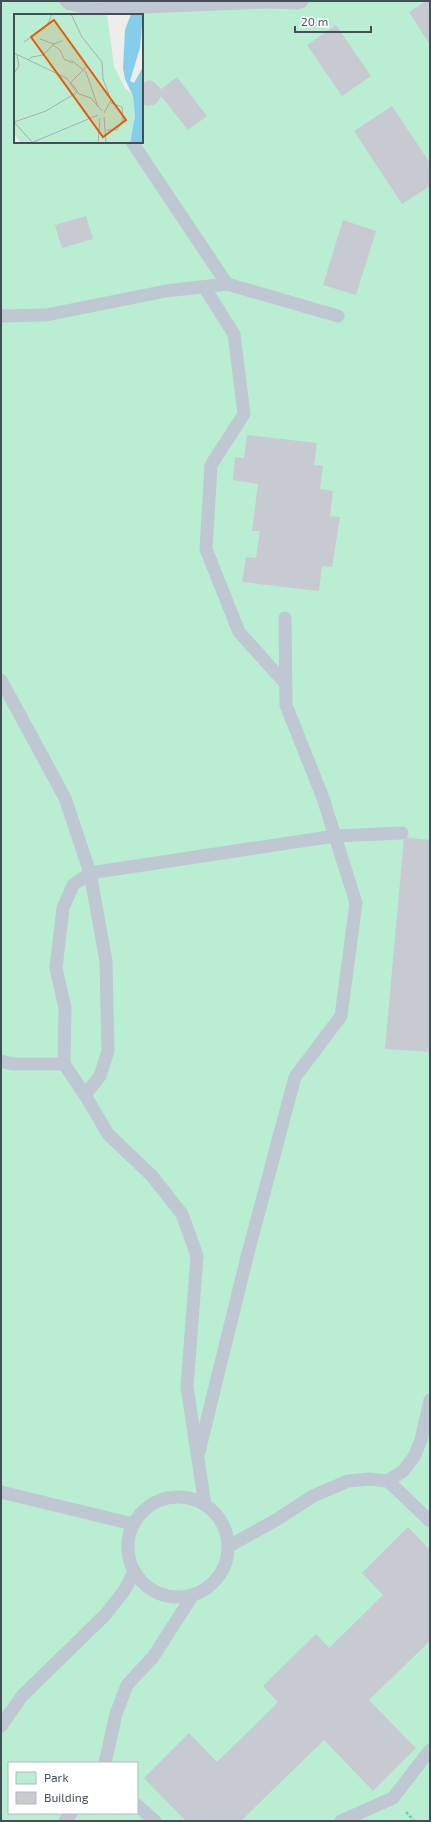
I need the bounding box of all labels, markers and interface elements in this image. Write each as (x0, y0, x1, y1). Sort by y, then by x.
scale bar (295, 8, 371, 34)
inset map (14, 14, 143, 143)
text: 20 m (301, 14, 328, 28)
legend (8, 1762, 138, 1814)
text: Park (44, 1770, 69, 1784)
text: Building (44, 1790, 89, 1804)

